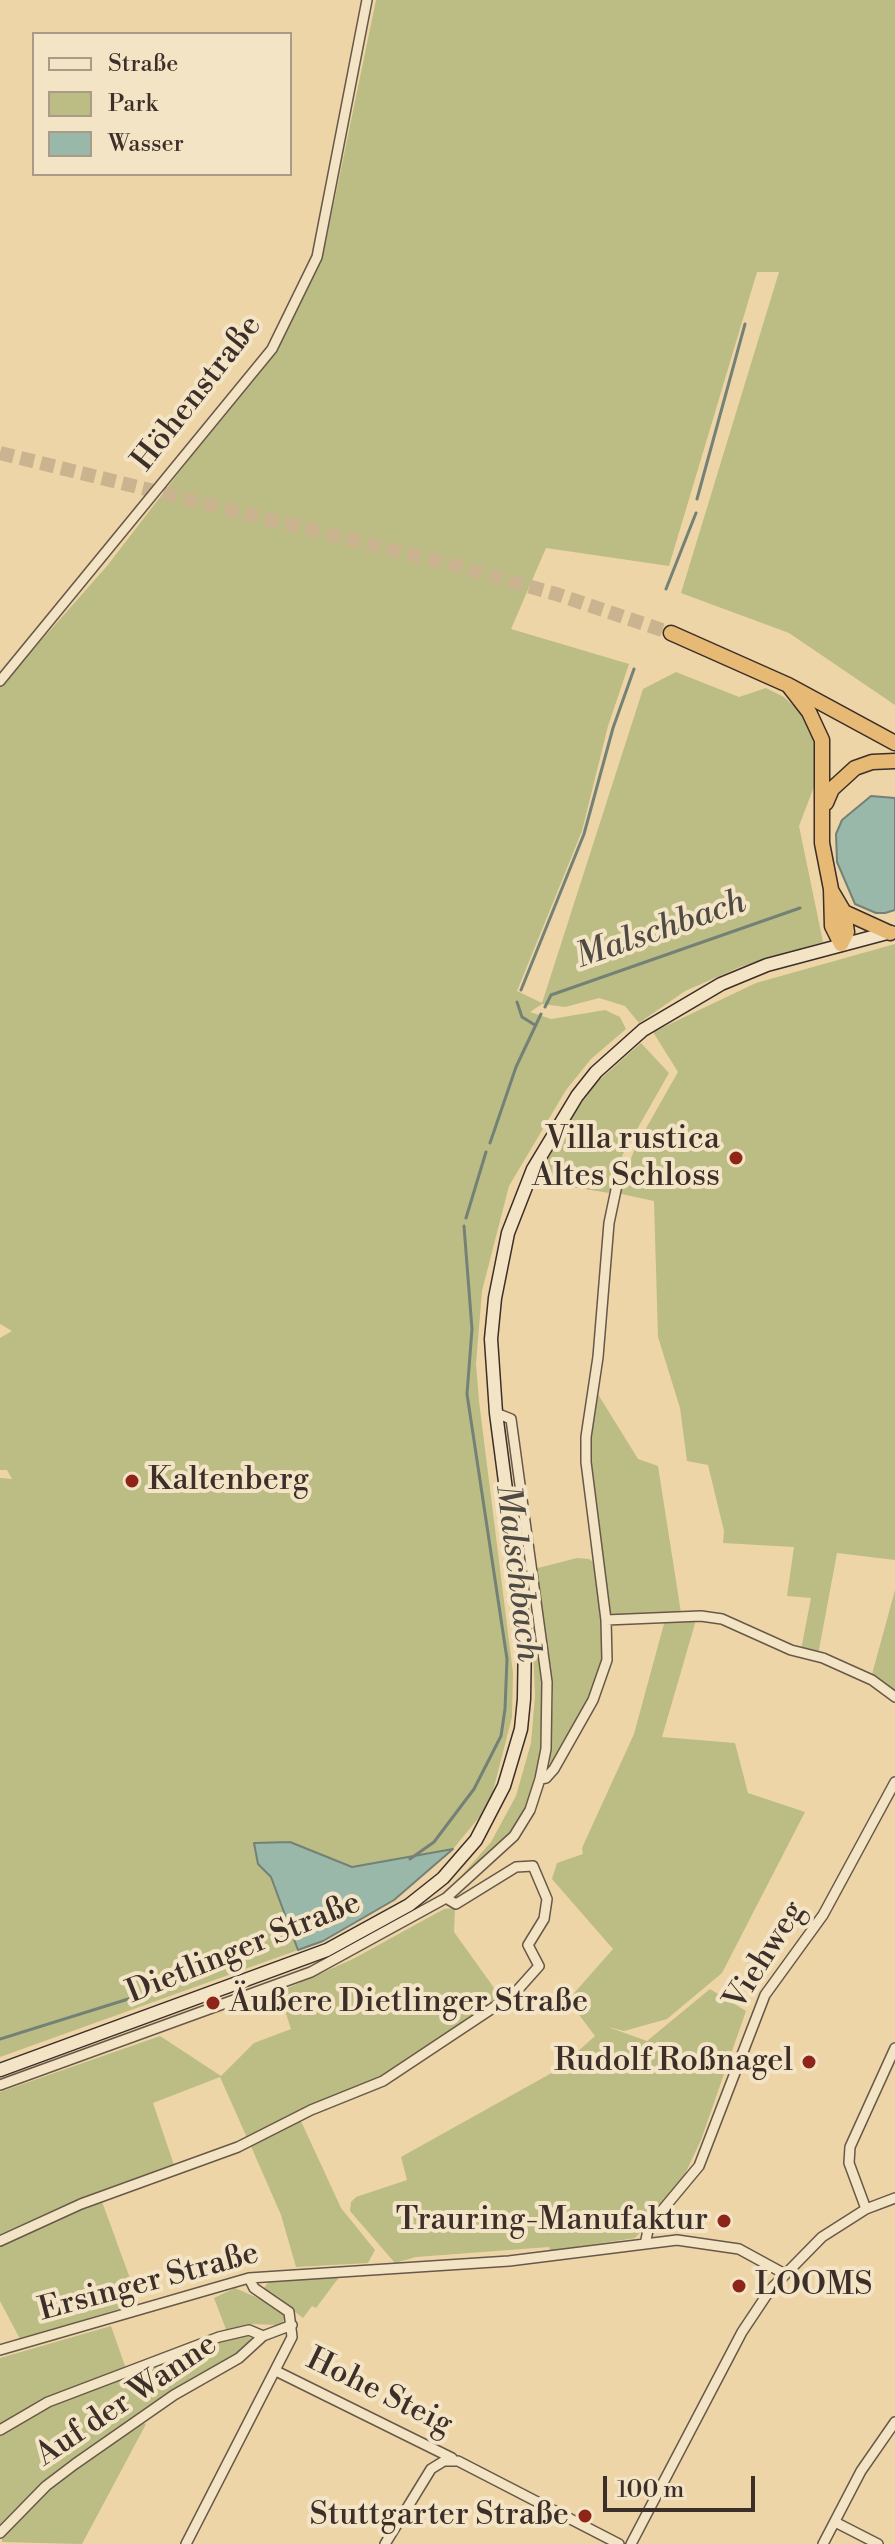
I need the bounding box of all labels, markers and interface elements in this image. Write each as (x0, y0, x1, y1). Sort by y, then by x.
legend (32, 32, 292, 176)
text: Straße (108, 49, 178, 79)
text: Park (108, 89, 158, 119)
text: Wasser (108, 129, 184, 159)
street label: Höhenstraße (125, 308, 271, 480)
water label: Malschbach (570, 883, 752, 979)
place label: Villa rustica Altes Schloss (532, 1121, 720, 1196)
marker: Villa rustica Altes Schloss (727, 1149, 745, 1167)
place label: Kaltenberg (148, 1462, 309, 1500)
marker: Kaltenberg (123, 1472, 141, 1490)
water label: Malschbach (485, 1482, 547, 1664)
street label: Dietlinger Straße (121, 1885, 367, 2013)
street label: Viehweg (718, 1894, 814, 2018)
place label: Äußere Dietlinger Straße (229, 1984, 588, 2022)
marker: Äußere Dietlinger Straße (204, 1994, 222, 2012)
place label: Rudolf Roßnagel (554, 2043, 793, 2081)
marker: Rudolf Roßnagel (800, 2053, 818, 2071)
place label: Trauring-Manufaktur (396, 2202, 708, 2240)
marker: Trauring-Manufaktur (715, 2212, 733, 2230)
street label: Ersinger Straße (35, 2235, 263, 2331)
place label: LOOMS (755, 2267, 873, 2305)
marker: LOOMS (730, 2277, 748, 2295)
street label: Auf der Wanne (29, 2326, 225, 2476)
street label: Hohe Steig (299, 2341, 459, 2445)
scale bar (607, 2460, 759, 2510)
text: 100 m (617, 2475, 684, 2505)
place label: Stuttgarter Straße (310, 2497, 569, 2535)
marker: Stuttgarter Straße (576, 2507, 594, 2525)

